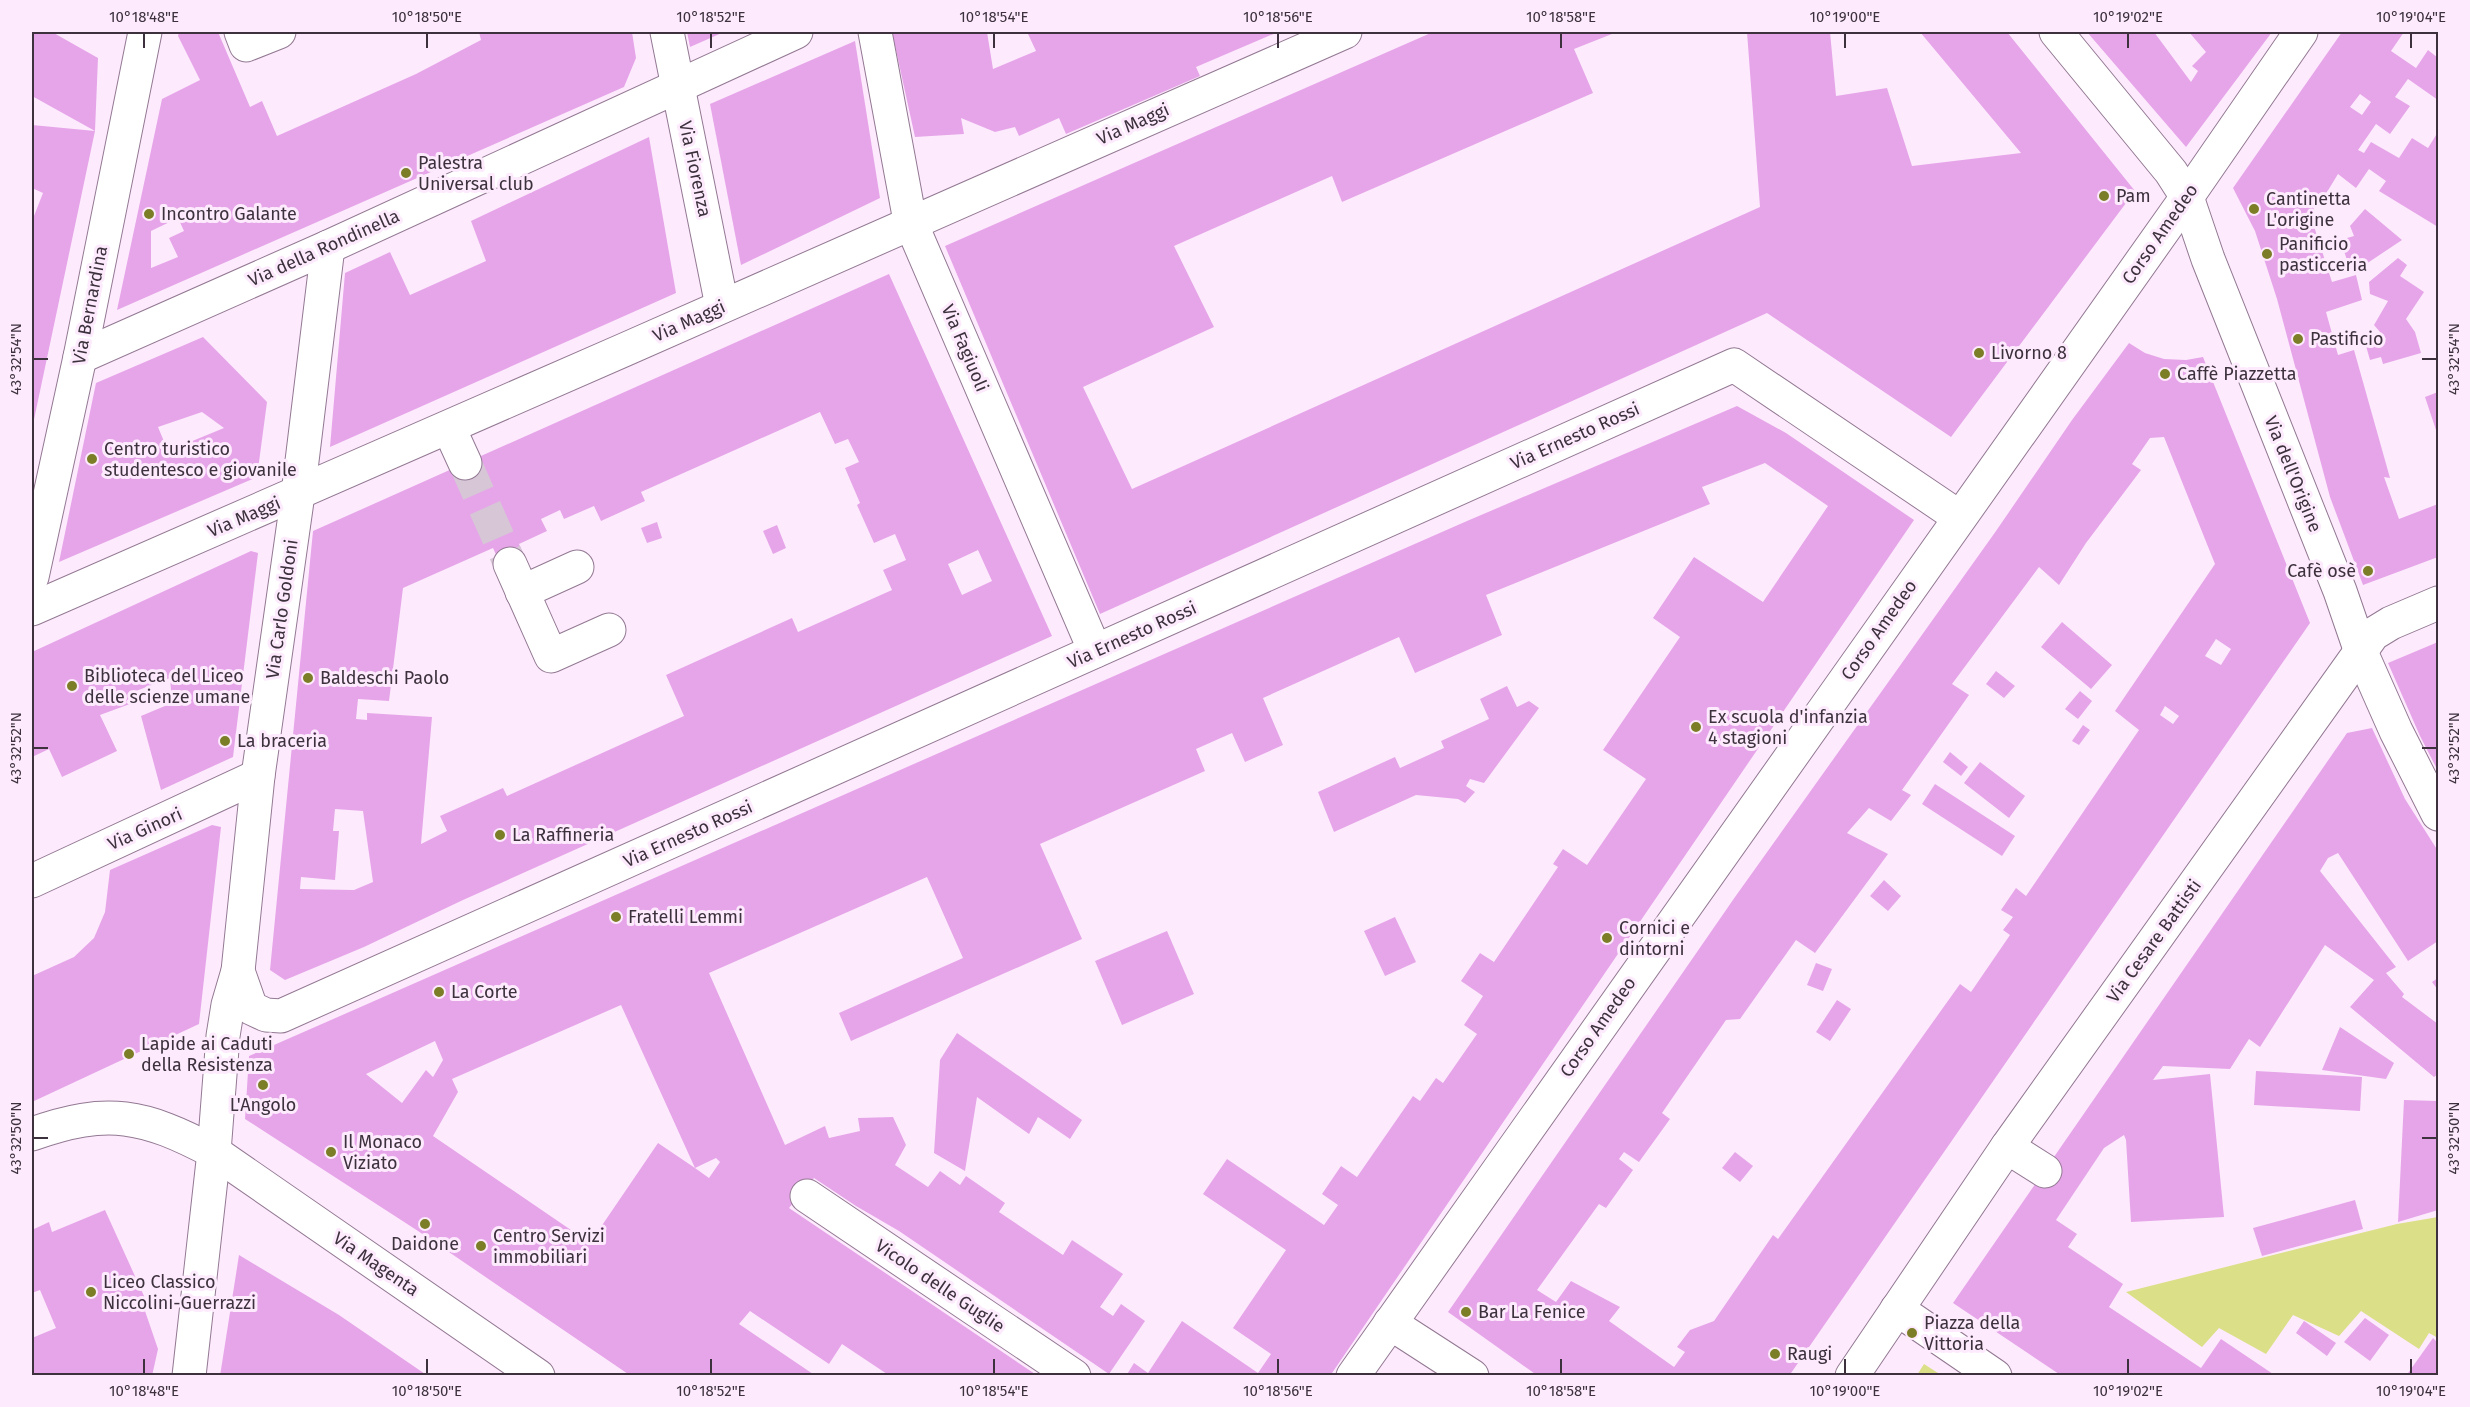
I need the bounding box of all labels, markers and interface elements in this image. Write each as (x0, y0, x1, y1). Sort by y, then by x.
text: 10°18'48"E (109, 8, 179, 26)
text: 10°18'50"E (392, 8, 462, 26)
text: 10°18'52"E (676, 8, 746, 26)
text: 10°18'54"E (959, 8, 1029, 26)
text: 10°18'56"E (1243, 8, 1313, 26)
text: 10°18'58"E (1526, 8, 1596, 26)
text: 10°19'00"E (1810, 8, 1880, 26)
text: 10°19'02"E (2093, 8, 2163, 26)
text: 10°19'04"E (2376, 8, 2446, 26)
street label: Via Maggi (1093, 98, 1173, 150)
street label: Via Fiorenza (674, 119, 716, 219)
place label: Palestra Universal club (418, 152, 534, 195)
marker: Palestra Universal club (399, 166, 413, 180)
street label: Corso Amedeo (2117, 180, 2203, 288)
place label: Pam (2116, 185, 2151, 207)
place label: Cantinetta L'origine (2266, 188, 2351, 231)
marker: Pam (2097, 189, 2111, 203)
marker: Cantinetta L'origine (2247, 202, 2261, 216)
place label: Incontro Galante (161, 203, 297, 225)
street label: Via della Rondinella (245, 205, 403, 291)
marker: Incontro Galante (142, 207, 156, 221)
place label: Panificio pasticceria (2279, 233, 2367, 276)
street label: Via Bernardina (68, 244, 112, 366)
marker: Panificio pasticceria (2260, 247, 2274, 261)
street label: Via Maggi (649, 295, 729, 347)
street label: Via Fagiuoli (937, 301, 993, 395)
text: 43°32'54"N (7, 323, 25, 395)
text: 43°32'54"N (2445, 323, 2463, 395)
place label: Pastificio (2310, 328, 2384, 350)
marker: Pastificio (2291, 332, 2305, 346)
place label: Livorno 8 (1991, 342, 2067, 364)
marker: Livorno 8 (1972, 346, 1986, 360)
place label: Caffè Piazzetta (2177, 363, 2297, 385)
marker: Caffè Piazzetta (2158, 367, 2172, 381)
street label: Via Ernesto Rossi (1507, 398, 1643, 474)
street label: Via dell'Origine (2260, 413, 2326, 535)
place label: Centro turistico studentesco e giovanile (104, 438, 297, 481)
marker: Centro turistico studentesco e giovanile (85, 452, 99, 466)
street label: Via Maggi (204, 492, 284, 542)
street label: Via Carlo Goldoni (261, 538, 303, 680)
place label: Cafè osè (2287, 560, 2356, 582)
marker: Cafè osè (2361, 564, 2375, 578)
street label: Corso Amedeo (1836, 576, 1922, 684)
street label: Via Ernesto Rossi (1064, 597, 1200, 673)
place label: Biblioteca del Liceo delle scienze umane (84, 665, 250, 708)
place label: Baldeschi Paolo (320, 667, 449, 689)
marker: Baldeschi Paolo (301, 671, 315, 685)
marker: Biblioteca del Liceo delle scienze umane (65, 679, 79, 693)
place label: Ex scuola d'infanzia 4 stagioni (1708, 706, 1868, 749)
text: 43°32'52"N (7, 712, 25, 784)
text: 43°32'52"N (2445, 712, 2463, 784)
marker: Ex scuola d'infanzia 4 stagioni (1689, 720, 1703, 734)
place label: La braceria (237, 730, 327, 752)
marker: La braceria (218, 734, 232, 748)
street label: Via Ernesto Rossi (620, 796, 756, 872)
street label: Via Ginori (104, 803, 186, 855)
place label: La Raffineria (512, 824, 614, 846)
marker: La Raffineria (493, 828, 507, 842)
street label: Via Cesare Battisti (2102, 875, 2206, 1007)
place label: Fratelli Lemmi (628, 906, 743, 928)
marker: Fratelli Lemmi (609, 910, 623, 924)
place label: Cornici e dintorni (1619, 917, 1690, 960)
marker: Cornici e dintorni (1600, 931, 1614, 945)
street label: Corso Amedeo (1555, 973, 1641, 1081)
place label: La Corte (451, 981, 518, 1003)
marker: La Corte (432, 985, 446, 999)
place label: Lapide ai Caduti della Resistenza (141, 1033, 273, 1076)
marker: Lapide ai Caduti della Resistenza (122, 1047, 136, 1061)
marker: L'Angolo (256, 1078, 270, 1092)
place label: L'Angolo (230, 1094, 296, 1116)
text: 43°32'50"N (7, 1101, 25, 1175)
text: 43°32'50"N (2445, 1101, 2463, 1175)
place label: Il Monaco Viziato (343, 1131, 422, 1174)
marker: Il Monaco Viziato (324, 1145, 338, 1159)
marker: Daidone (418, 1217, 432, 1231)
place label: Centro Servizi immobiliari (493, 1225, 605, 1268)
street label: Via Magenta (329, 1227, 423, 1301)
place label: Daidone (391, 1233, 459, 1255)
street label: Vicolo delle Guglie (871, 1235, 1009, 1337)
marker: Centro Servizi immobiliari (474, 1239, 488, 1253)
place label: Liceo Classico Niccolini-Guerrazzi (103, 1271, 256, 1314)
marker: Liceo Classico Niccolini-Guerrazzi (84, 1285, 98, 1299)
place label: Bar La Fenice (1478, 1301, 1586, 1323)
marker: Bar La Fenice (1459, 1305, 1473, 1319)
place label: Piazza della Vittoria (1924, 1312, 2020, 1355)
marker: Piazza della Vittoria (1905, 1326, 1919, 1340)
place label: Raugi (1787, 1343, 1832, 1365)
marker: Raugi (1768, 1347, 1782, 1361)
text: 10°18'48"E (109, 1382, 179, 1400)
text: 10°18'50"E (392, 1382, 462, 1400)
text: 10°18'52"E (676, 1382, 746, 1400)
text: 10°18'54"E (959, 1382, 1029, 1400)
text: 10°18'56"E (1243, 1382, 1313, 1400)
text: 10°18'58"E (1526, 1382, 1596, 1400)
text: 10°19'00"E (1810, 1382, 1880, 1400)
text: 10°19'02"E (2093, 1382, 2163, 1400)
text: 10°19'04"E (2376, 1382, 2446, 1400)

